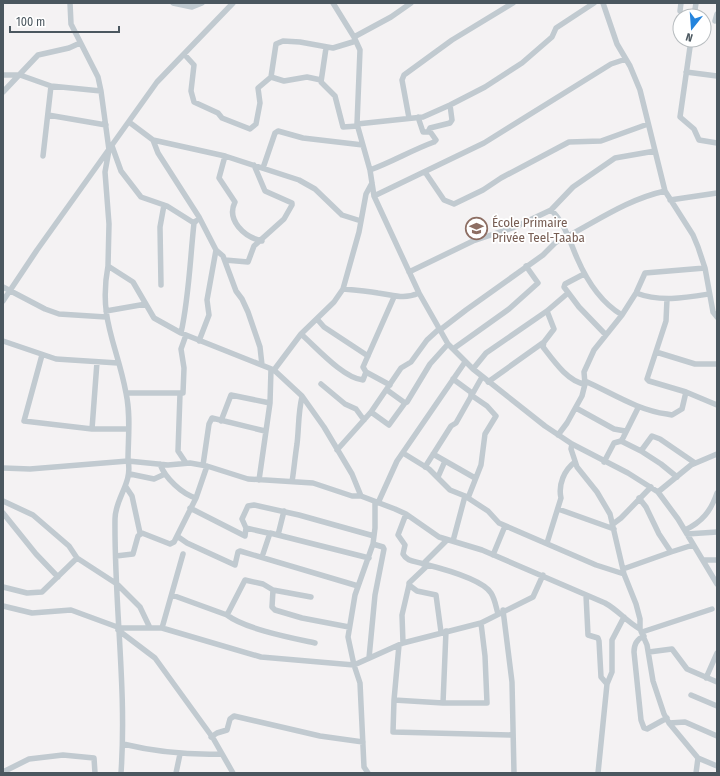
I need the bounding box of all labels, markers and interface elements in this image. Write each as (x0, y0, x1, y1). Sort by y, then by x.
scale bar (10, 8, 119, 34)
north arrow (672, 8, 712, 48)
text: 100 m (16, 15, 45, 29)
text: N (684, 30, 694, 44)
place label: École Primaire Privée Teel-Taaba (492, 215, 585, 245)
school or university icon: École Primaire Privée Teel-Taaba (463, 216, 489, 242)

